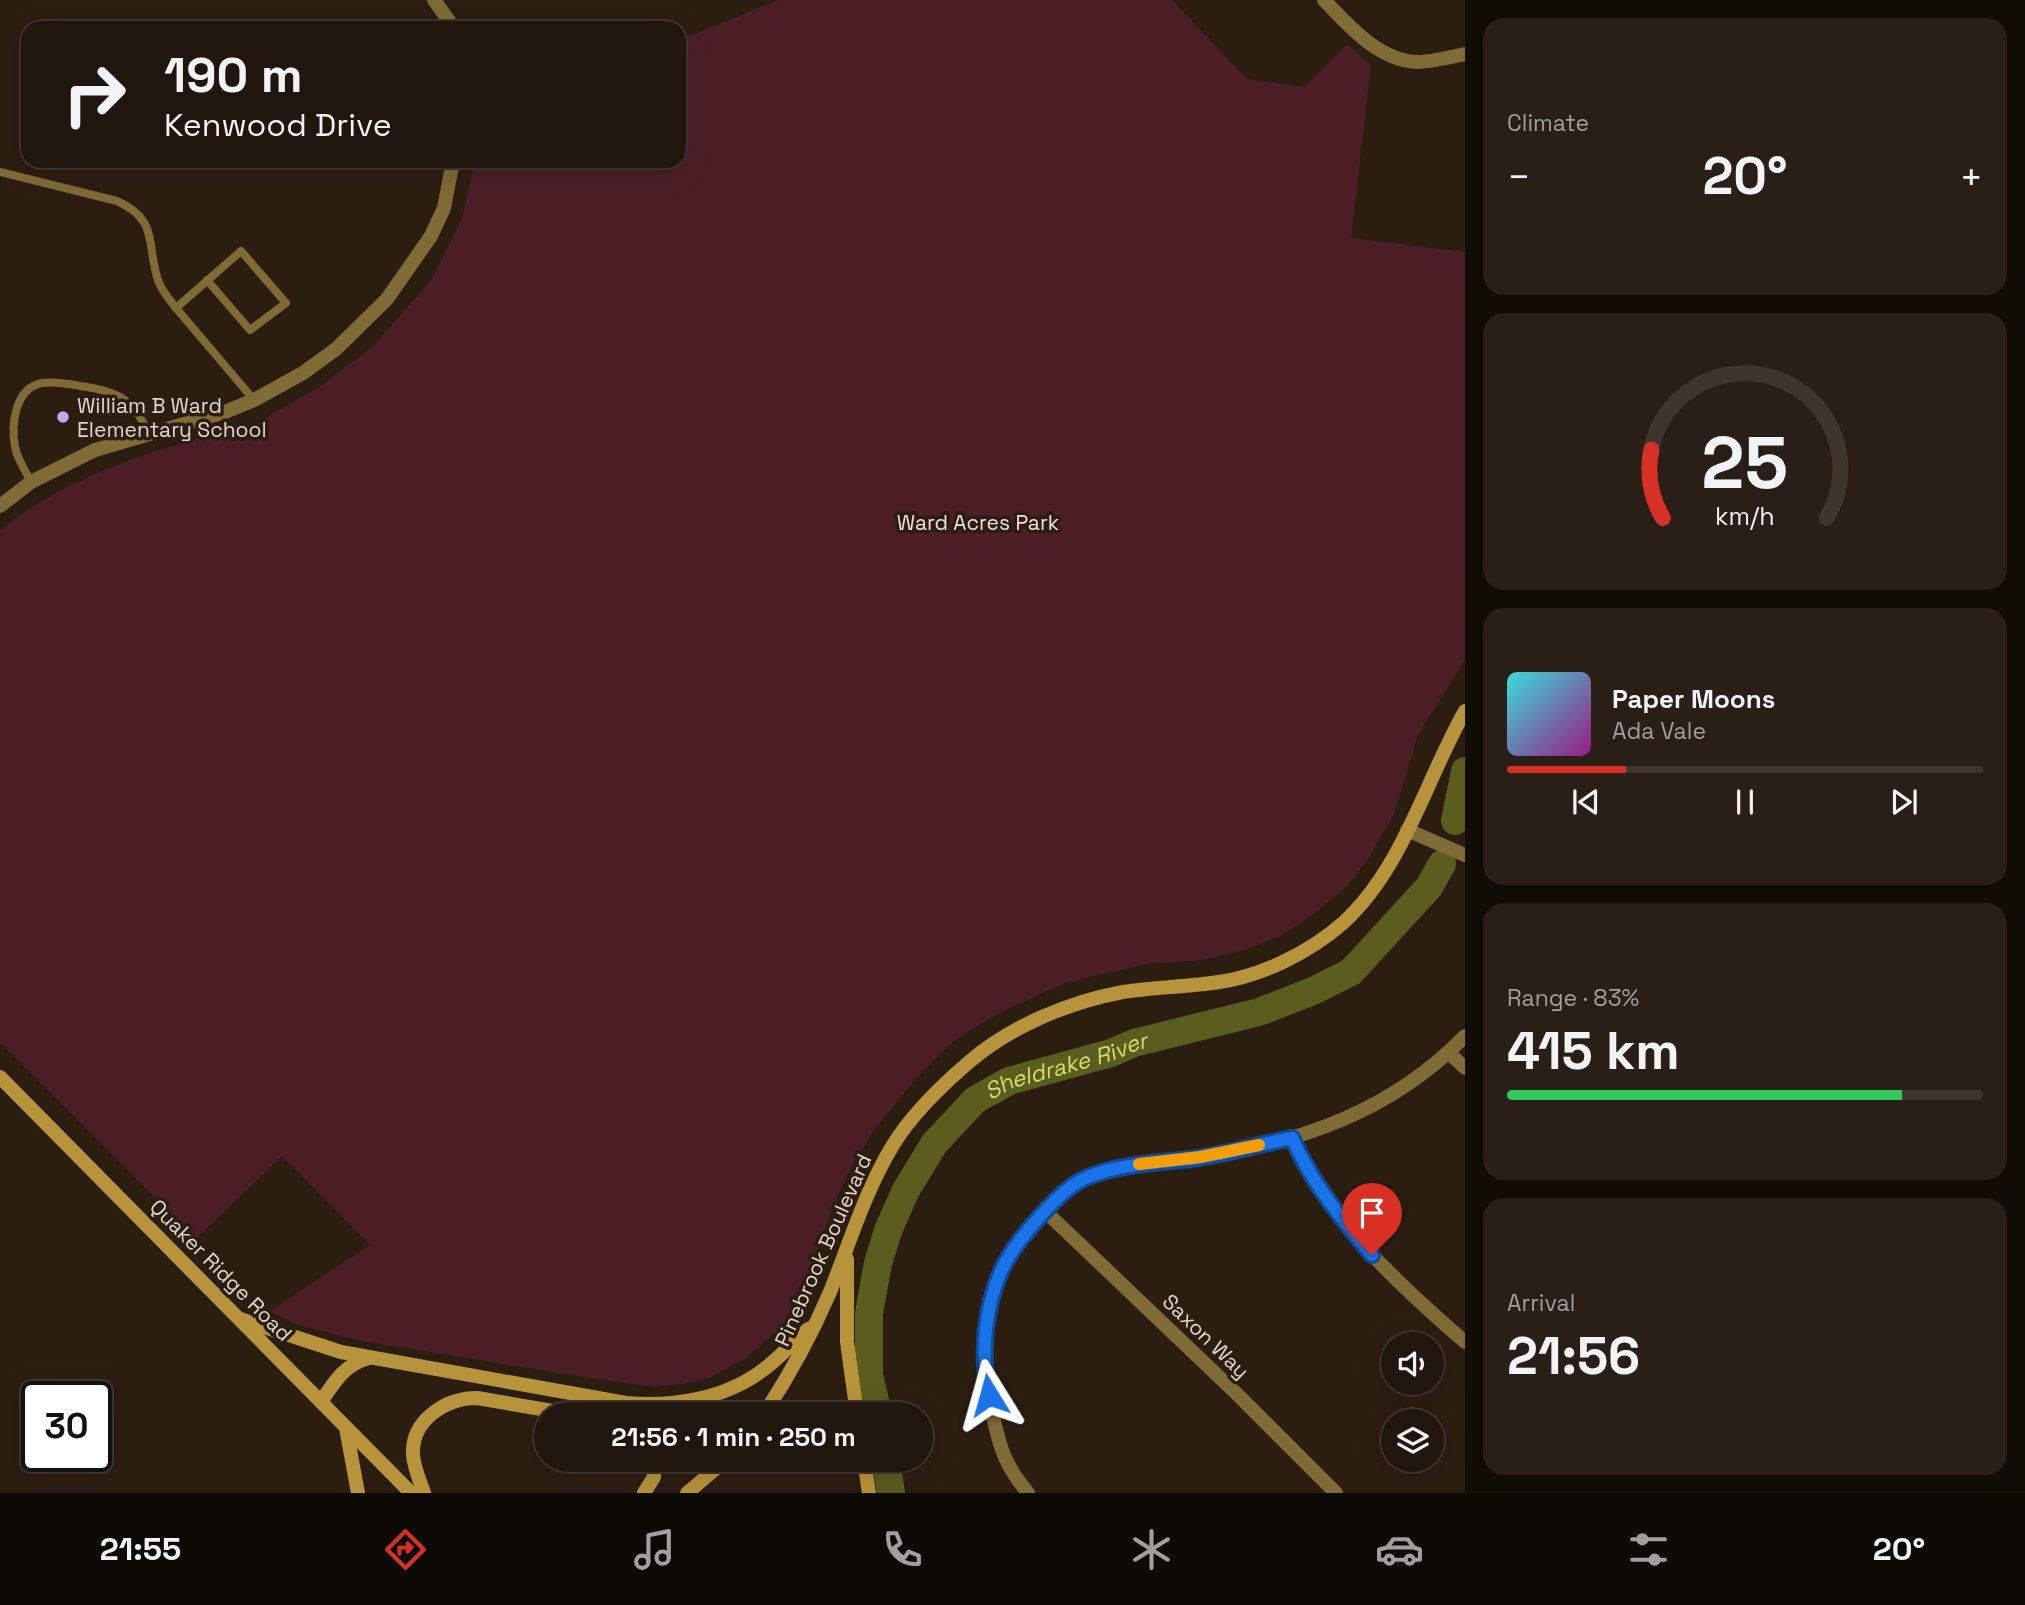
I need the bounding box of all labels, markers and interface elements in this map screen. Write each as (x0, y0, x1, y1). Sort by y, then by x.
text: 190 m (164, 44, 302, 106)
icon: right (49, 49, 140, 140)
text: Kenwood Drive (164, 105, 392, 145)
text: Climate (1507, 108, 1589, 138)
text: 20° (1702, 143, 1788, 209)
text: − (1507, 153, 1531, 201)
text: + (1959, 153, 1983, 201)
place label: William B Ward Elementary School (77, 392, 267, 443)
marker: William B Ward Elementary School (55, 409, 71, 425)
text: 25 (1702, 416, 1788, 509)
text: km/h (1715, 499, 1775, 531)
park label: Ward Acres Park (897, 509, 1059, 536)
text: Paper Moons (1612, 682, 1775, 716)
text: Ada Vale (1612, 716, 1706, 746)
icon: previous (1567, 783, 1605, 821)
icon: pause (1726, 783, 1764, 821)
icon: next (1885, 783, 1923, 821)
text: Range · 83% (1507, 983, 1639, 1013)
text: 415 km (1507, 1018, 1680, 1084)
water label: Sheldrake River (979, 1025, 1152, 1107)
street label: Pinebrook Boulevard (768, 1150, 878, 1350)
pin (1342, 1183, 1402, 1255)
street label: Quaker Ridge Road (144, 1193, 298, 1347)
icon: arrive (1353, 1194, 1391, 1232)
street label: Saxon Way (1157, 1288, 1255, 1384)
text: Arrival (1507, 1288, 1575, 1318)
text: 21:56 (1507, 1323, 1640, 1389)
map controls (1381, 1332, 1444, 1472)
button: sound (1381, 1332, 1444, 1395)
position arrow (952, 1358, 1026, 1432)
speed limit sign: 30 (21, 1381, 112, 1472)
button: layers (1381, 1409, 1444, 1472)
text: 21:56 · 1 min · 250 m (611, 1420, 856, 1454)
icon: directions (381, 1525, 430, 1574)
icon: music (630, 1525, 679, 1574)
icon: phone (878, 1525, 927, 1574)
icon: climate (1127, 1525, 1176, 1574)
icon: car (1375, 1525, 1424, 1574)
icon: filters (1624, 1525, 1673, 1574)
text: 21:55 (100, 1529, 181, 1569)
text: 20° (1873, 1529, 1925, 1569)

